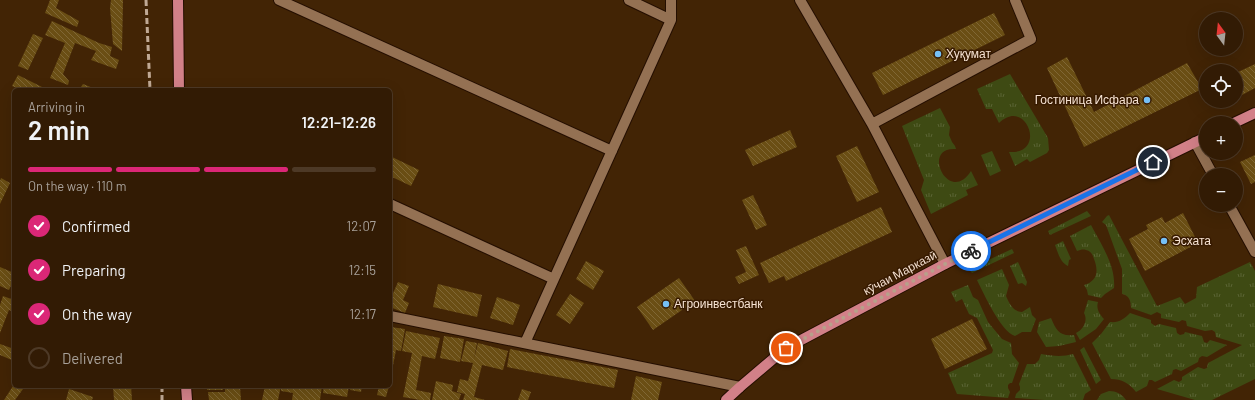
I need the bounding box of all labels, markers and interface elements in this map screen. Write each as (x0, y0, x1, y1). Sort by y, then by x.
north arrow (1199, 12, 1243, 56)
map controls (1199, 12, 1243, 212)
place label: Хуқумат (946, 46, 992, 61)
marker: Хуқумат (933, 49, 943, 59)
button: locate (1199, 64, 1243, 108)
place label: Гостиница Исфара (1035, 92, 1139, 107)
marker: Гостиница Исфара (1142, 95, 1152, 105)
text: Arriving in (28, 99, 85, 115)
text: 12:21–12:26 (302, 113, 376, 131)
text: 2 min (28, 114, 90, 145)
button: + (1199, 116, 1243, 160)
pin (1136, 145, 1170, 179)
icon: home (1142, 151, 1164, 173)
button: − (1199, 168, 1243, 212)
text: On the way · 110 m (28, 178, 126, 194)
icon: check (28, 215, 50, 237)
text: Confirmed (62, 217, 130, 235)
text: 12:07 (347, 218, 376, 234)
courier (951, 231, 991, 271)
place label: Эсхата (1172, 233, 1211, 247)
marker: Эсхата (1159, 236, 1169, 246)
icon: bike (960, 240, 982, 262)
street label: кӯчаи Марказӣ (860, 247, 939, 298)
icon: check (28, 259, 50, 281)
text: Preparing (62, 261, 126, 279)
text: 12:15 (349, 262, 376, 278)
place label: Агроинвестбанк (674, 296, 763, 311)
marker: Агроинвестбанк (661, 299, 671, 309)
icon: check (28, 303, 50, 325)
text: On the way (62, 305, 132, 323)
text: 12:17 (349, 306, 376, 322)
pin (769, 331, 803, 365)
icon: bag (775, 337, 797, 359)
text: Delivered (62, 349, 123, 367)

